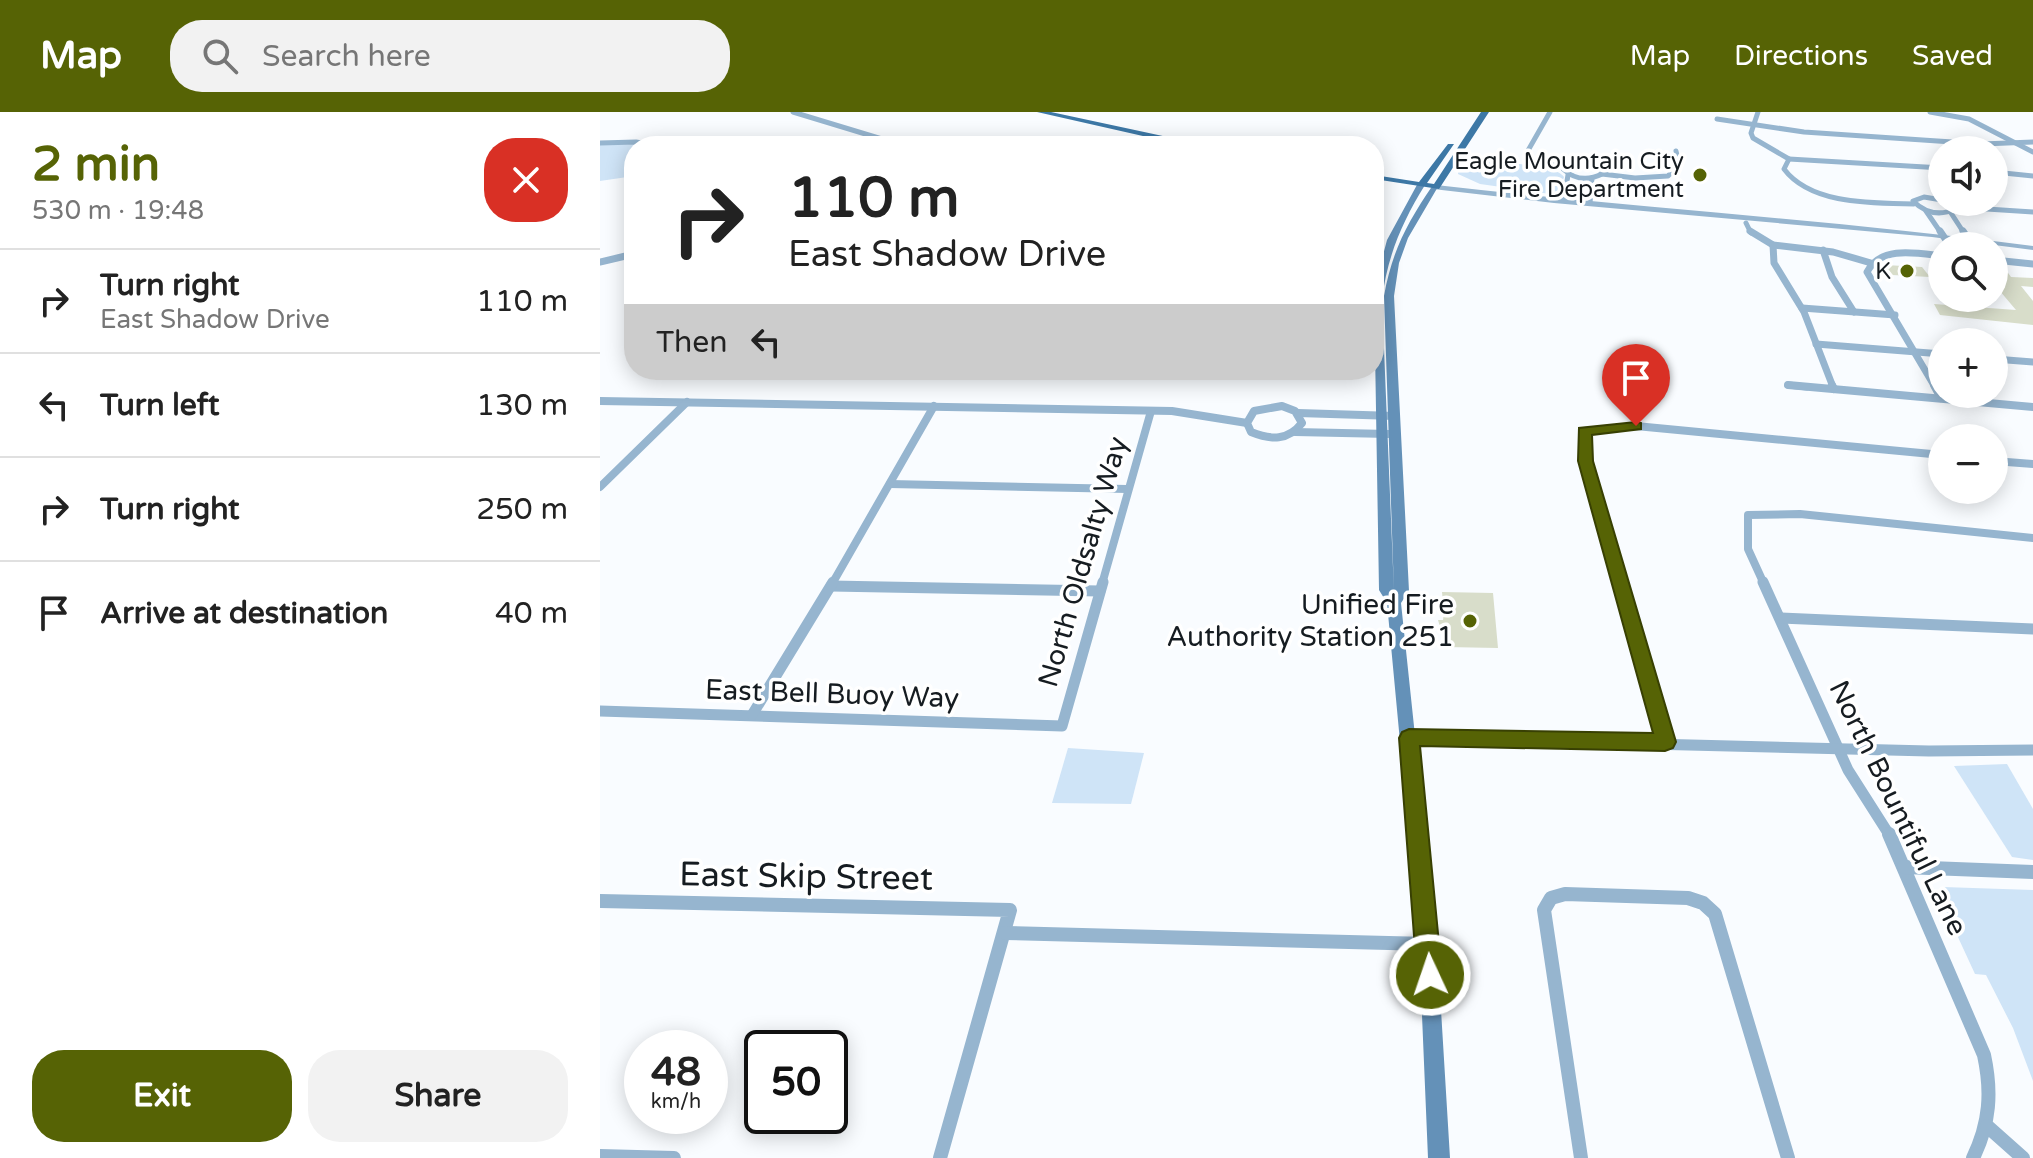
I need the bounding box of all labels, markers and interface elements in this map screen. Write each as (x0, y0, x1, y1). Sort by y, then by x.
search box (170, 20, 730, 92)
text: Map (40, 33, 122, 79)
icon: search (198, 34, 242, 78)
text: Search here (262, 38, 431, 75)
text: Map (1630, 39, 1690, 73)
text: Directions (1734, 39, 1868, 73)
text: Saved (1912, 39, 1993, 73)
text: 2 min (32, 136, 160, 194)
map controls (1928, 136, 2008, 504)
button: sound (1928, 136, 2008, 216)
button: close (484, 138, 568, 222)
place label: Eagle Mountain City Fire Department (1454, 147, 1684, 204)
text: 110 m (788, 165, 959, 232)
marker: Eagle Mountain City Fire Department (1691, 166, 1709, 184)
icon: right (656, 168, 760, 272)
text: 530 m · 19:48 (32, 195, 204, 226)
button: search (1928, 232, 2008, 312)
text: East Shadow Drive (788, 233, 1106, 276)
place label: K (1875, 257, 1891, 286)
marker: K (1898, 262, 1916, 280)
text: Turn right (100, 267, 240, 304)
icon: right (32, 279, 76, 323)
text: 110 m (476, 283, 568, 320)
text: East Shadow Drive (100, 304, 330, 335)
icon: left (744, 320, 788, 364)
text: Then (656, 324, 728, 361)
button: + (1928, 328, 2008, 408)
pin (1602, 344, 1670, 426)
icon: arrive (1614, 356, 1658, 400)
icon: left (32, 383, 76, 427)
text: Turn left (100, 387, 219, 424)
text: 130 m (476, 387, 568, 424)
button: − (1928, 424, 2008, 504)
street label: North Oldsalty Way (1031, 433, 1135, 691)
icon: right (32, 487, 76, 531)
text: Turn right (100, 491, 240, 528)
text: 250 m (476, 491, 568, 528)
place label: Unified Fire Authority Station 251 (1167, 588, 1454, 654)
icon: arrive (32, 591, 76, 635)
text: Arrive at destination (100, 595, 388, 632)
text: 40 m (495, 595, 568, 632)
marker: Unified Fire Authority Station 251 (1461, 612, 1479, 630)
street label: East Bell Buoy Way (704, 673, 960, 715)
street label: North Bountiful Lane (1821, 675, 1975, 941)
street label: East Skip Street (679, 854, 933, 900)
position arrow (1388, 933, 1472, 1017)
speed limit sign: 50 (744, 1030, 848, 1134)
text: 48 (651, 1048, 701, 1096)
button: Exit (32, 1050, 292, 1142)
button: Share (308, 1050, 568, 1142)
text: km/h (651, 1090, 701, 1114)

